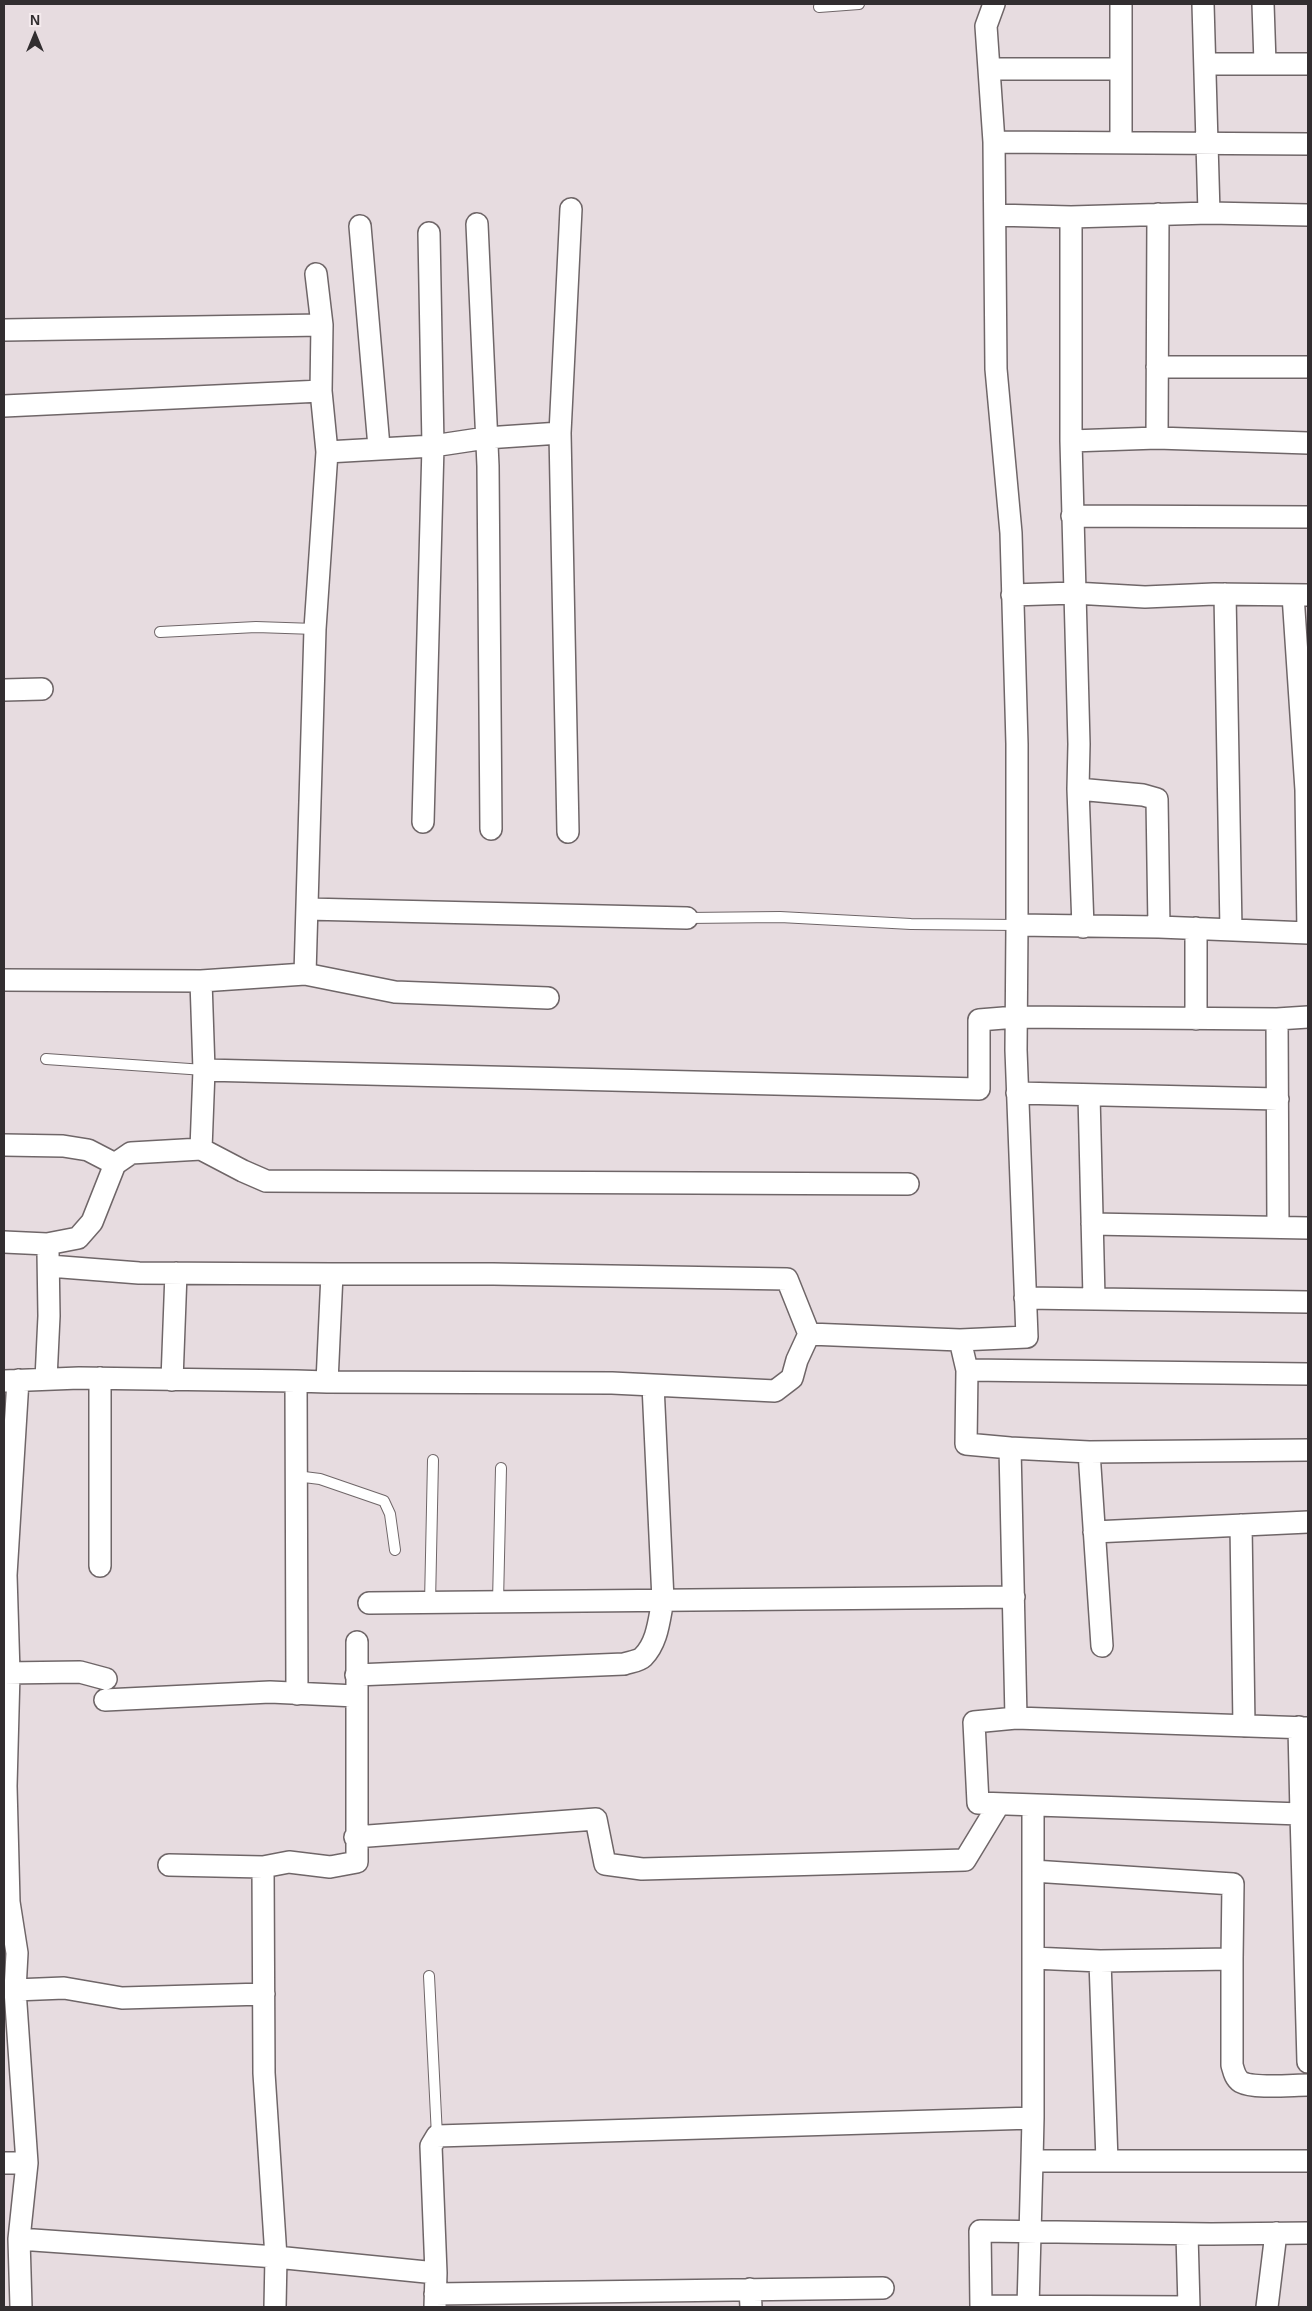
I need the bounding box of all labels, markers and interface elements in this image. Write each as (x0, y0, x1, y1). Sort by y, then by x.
north arrow (10, 10, 60, 60)
text: N (30, 12, 40, 28)

